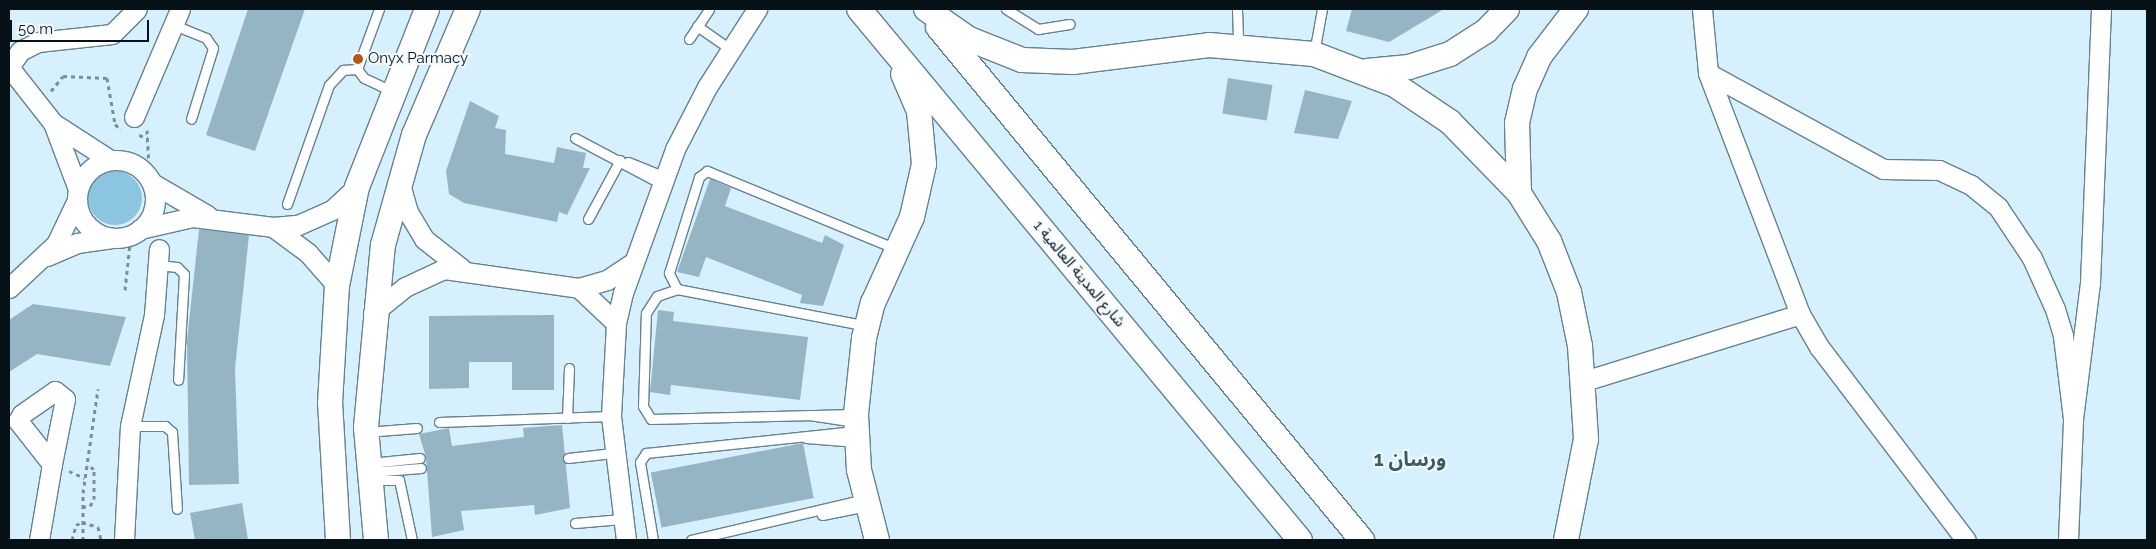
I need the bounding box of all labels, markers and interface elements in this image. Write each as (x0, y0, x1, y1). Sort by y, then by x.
scale bar (12, 10, 151, 42)
text: 50 m (18, 20, 53, 38)
place label: Onyx Parmacy (368, 50, 468, 68)
marker: Onyx Parmacy (352, 53, 364, 65)
street label: شارع المدينة العالمية 1 (1029, 217, 1129, 331)
district label: ورسان 1 (1374, 447, 1446, 471)

